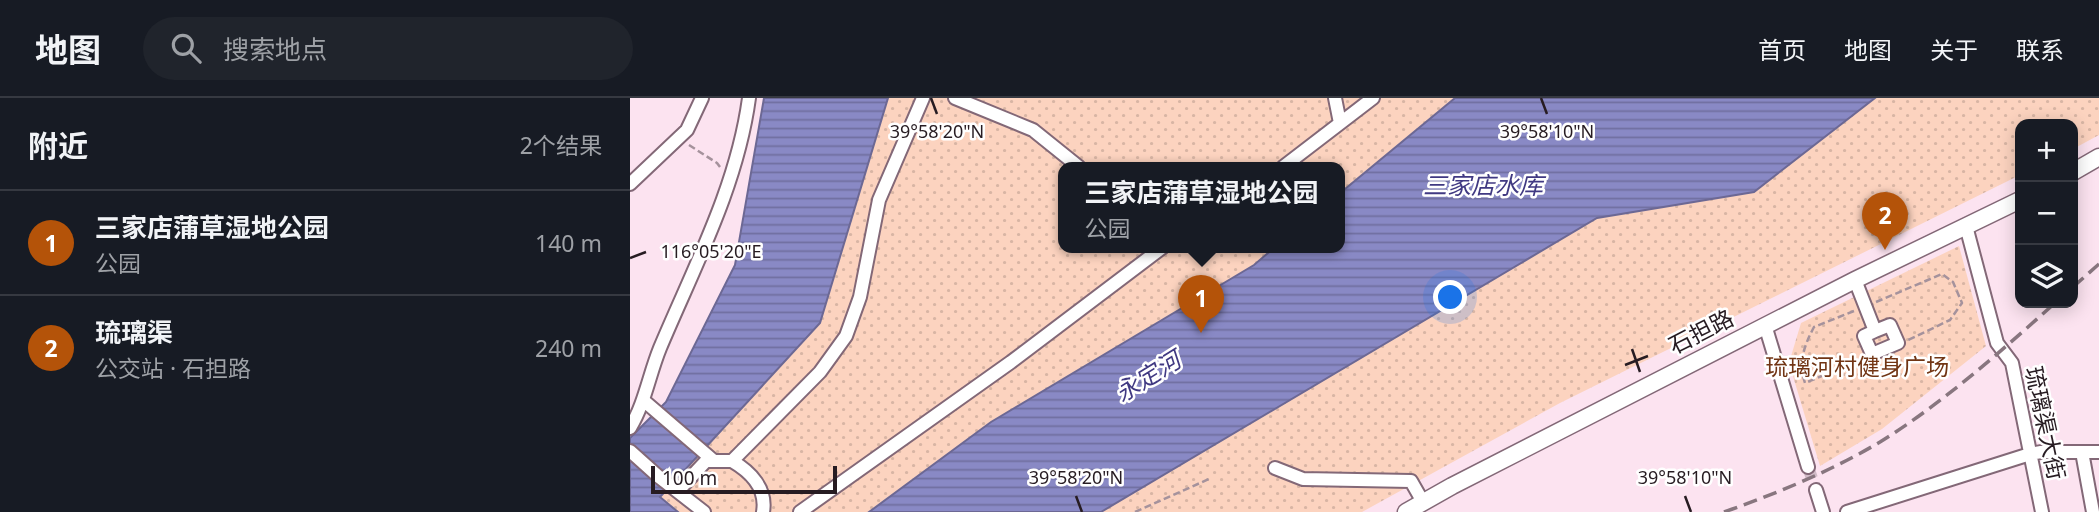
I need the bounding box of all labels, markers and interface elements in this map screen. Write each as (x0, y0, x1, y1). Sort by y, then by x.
search box (143, 17, 633, 80)
text: 地图 (35, 27, 101, 72)
icon: search (167, 29, 205, 67)
text: 搜索地点 (223, 31, 327, 67)
text: 首页 (1758, 33, 1806, 66)
text: 地图 (1844, 33, 1892, 66)
text: 关于 (1930, 33, 1978, 66)
text: 联系 (2016, 33, 2064, 66)
text: 39°58'20"N (890, 119, 984, 143)
text: 39°58'10"N (1500, 119, 1594, 143)
map controls (2015, 119, 2078, 308)
button: + (2015, 119, 2078, 182)
text: 附近 (28, 125, 88, 166)
text: 2个结果 (520, 129, 602, 161)
popup (1058, 162, 1345, 253)
water label: 三家店水库 (1423, 168, 1547, 201)
text: 三家店蒲草湿地公园 (1084, 174, 1319, 210)
button: − (2015, 182, 2078, 245)
pin: 2 (1862, 192, 1908, 250)
text: 三家店蒲草湿地公园 (95, 209, 329, 245)
text: 公园 (1084, 212, 1130, 244)
text: 1 (44, 227, 58, 259)
text: 140 m (535, 227, 602, 259)
text: 116°05'20"E (660, 239, 762, 263)
button: layers (2015, 245, 2078, 308)
text: 公园 (95, 247, 141, 279)
pin: 1 (1178, 275, 1224, 333)
your location (1433, 280, 1467, 314)
street label: 石担路 (1663, 301, 1739, 361)
text: 琉璃渠 (95, 314, 173, 350)
text: 2 (44, 332, 58, 364)
text: 240 m (535, 332, 602, 364)
water label: 永定河 (1108, 341, 1190, 409)
park label: 琉璃河村健身广场 (1765, 350, 1949, 382)
text: 公交站 · 石担路 (95, 352, 251, 384)
street label: 琉璃渠大街 (2018, 363, 2074, 482)
scale bar (651, 463, 836, 495)
text: 100 m (662, 465, 717, 491)
text: 39°58'20"N (1029, 465, 1123, 489)
text: 39°58'10"N (1638, 465, 1732, 489)

